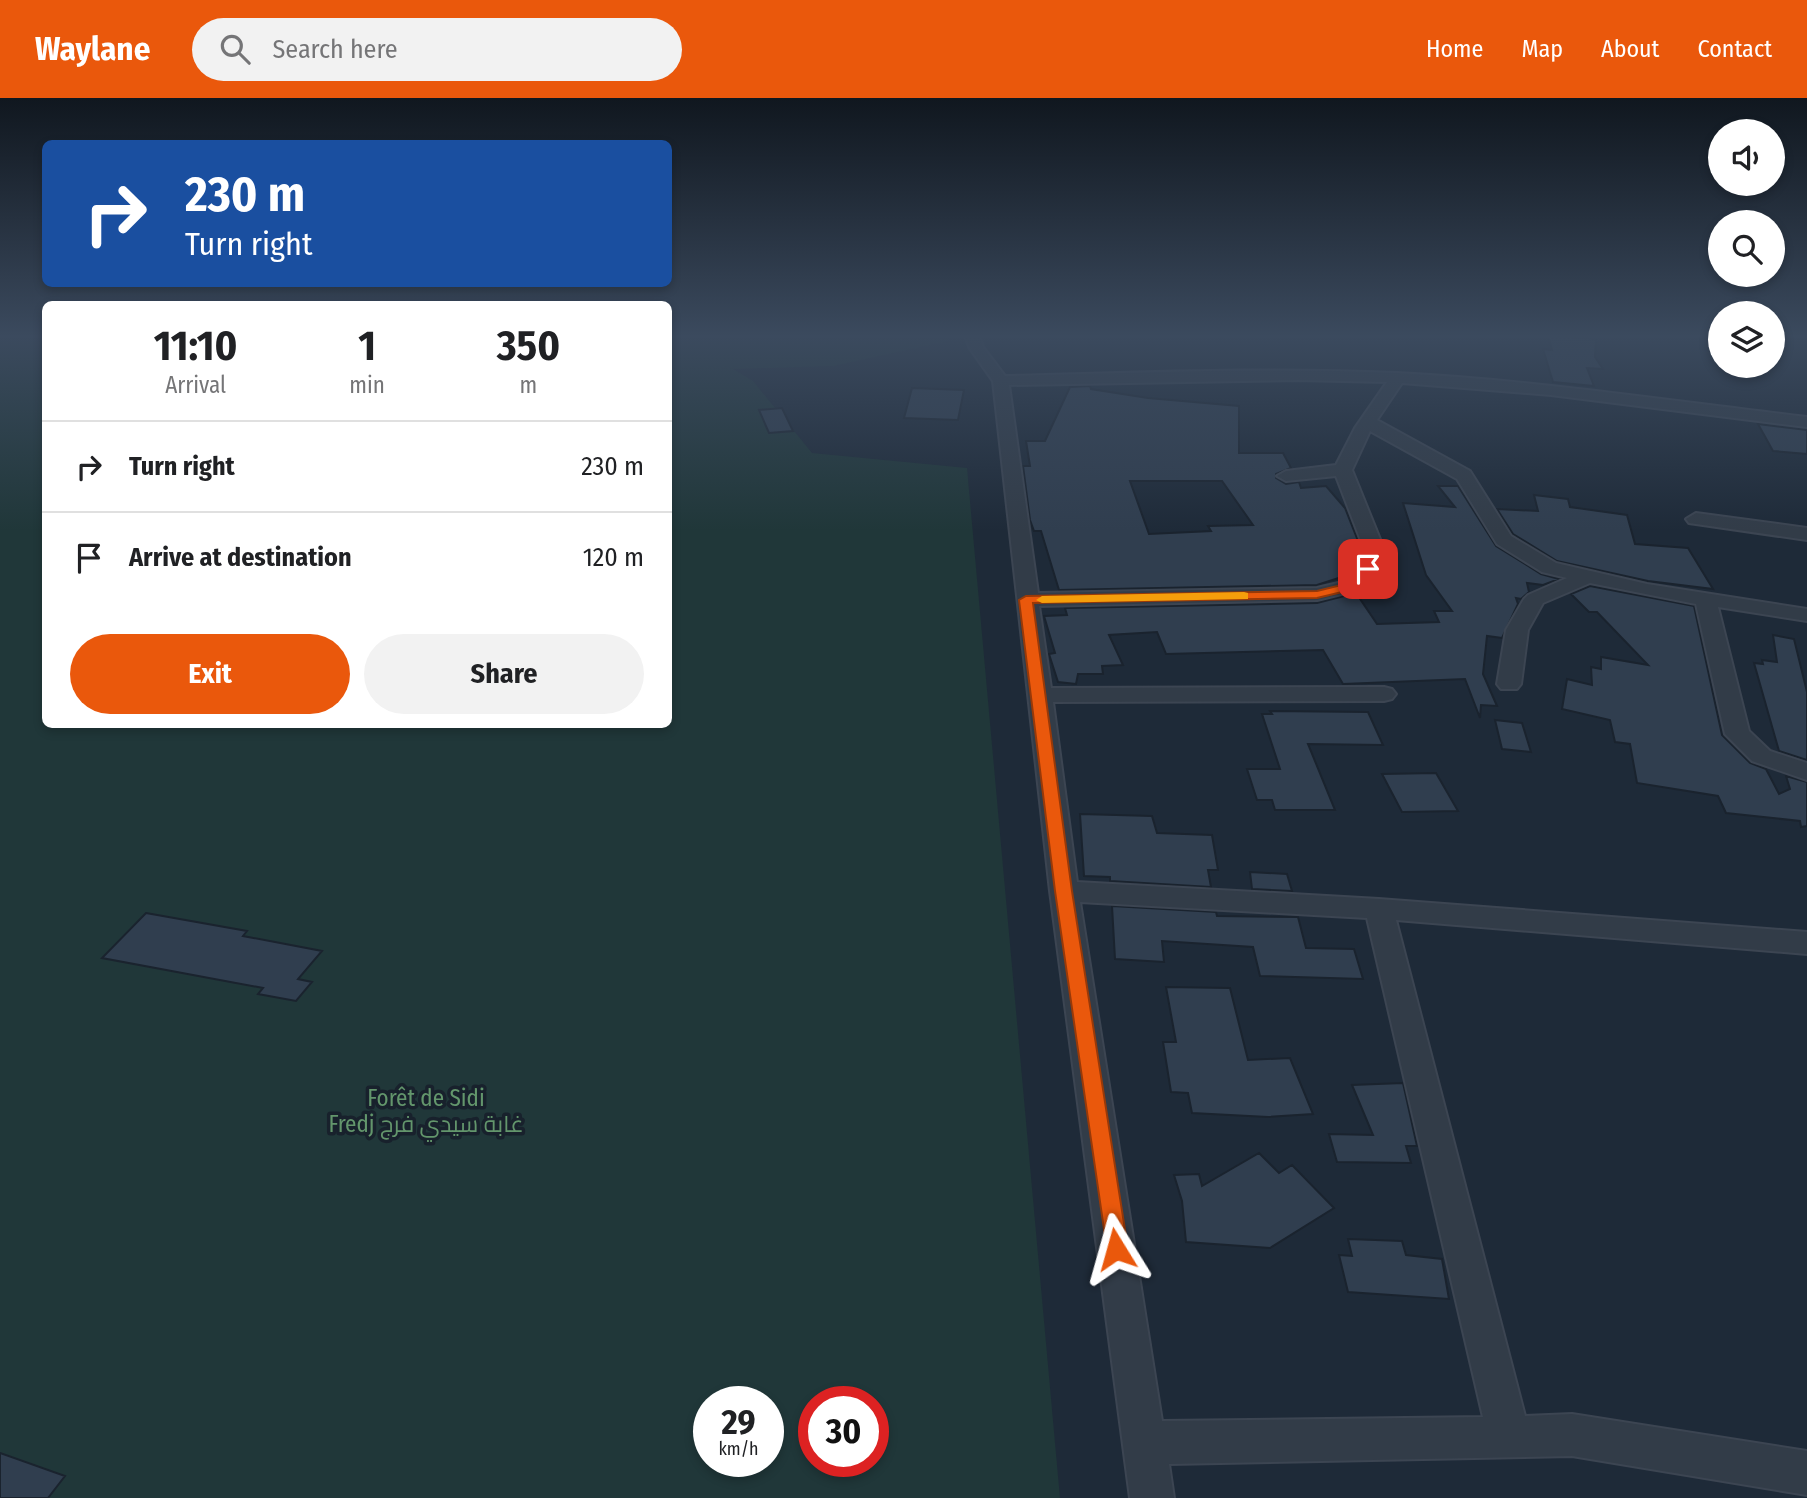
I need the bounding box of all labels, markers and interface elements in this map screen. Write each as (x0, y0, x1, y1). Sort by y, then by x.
search box (192, 18, 682, 81)
text: Waylane (35, 29, 150, 69)
icon: search (216, 30, 254, 68)
text: Search here (272, 34, 398, 65)
text: Home (1426, 35, 1483, 63)
text: Map (1521, 35, 1563, 63)
text: About (1601, 35, 1659, 63)
text: Contact (1697, 35, 1772, 63)
map controls (1708, 119, 1785, 378)
button: sound (1708, 119, 1785, 196)
text: 230 m (185, 165, 305, 224)
icon: right (70, 168, 161, 259)
button: search (1708, 210, 1785, 287)
text: Turn right (185, 225, 312, 263)
button: layers (1708, 301, 1785, 378)
text: 11:10 (154, 321, 237, 371)
text: 1 (358, 321, 376, 371)
text: 350 (497, 321, 560, 371)
text: Arrival (165, 371, 226, 399)
text: min (349, 371, 385, 399)
text: m (520, 371, 537, 399)
icon: right (70, 448, 108, 486)
text: Turn right (129, 451, 235, 482)
text: 230 m (581, 451, 644, 482)
icon: arrive (70, 539, 108, 577)
pin (1338, 539, 1398, 599)
text: Arrive at destination (129, 542, 352, 573)
text: 120 m (583, 542, 644, 573)
icon: arrive (1349, 550, 1387, 588)
button: Exit (70, 634, 350, 714)
button: Share (364, 634, 644, 714)
park label: Forêt de Sidi Fredj غابة سيدي فرج (328, 1084, 524, 1142)
position arrow (1079, 1212, 1153, 1286)
speed limit sign: 30 (798, 1386, 889, 1477)
text: 29 (721, 1401, 756, 1443)
text: km/h (718, 1438, 759, 1460)

